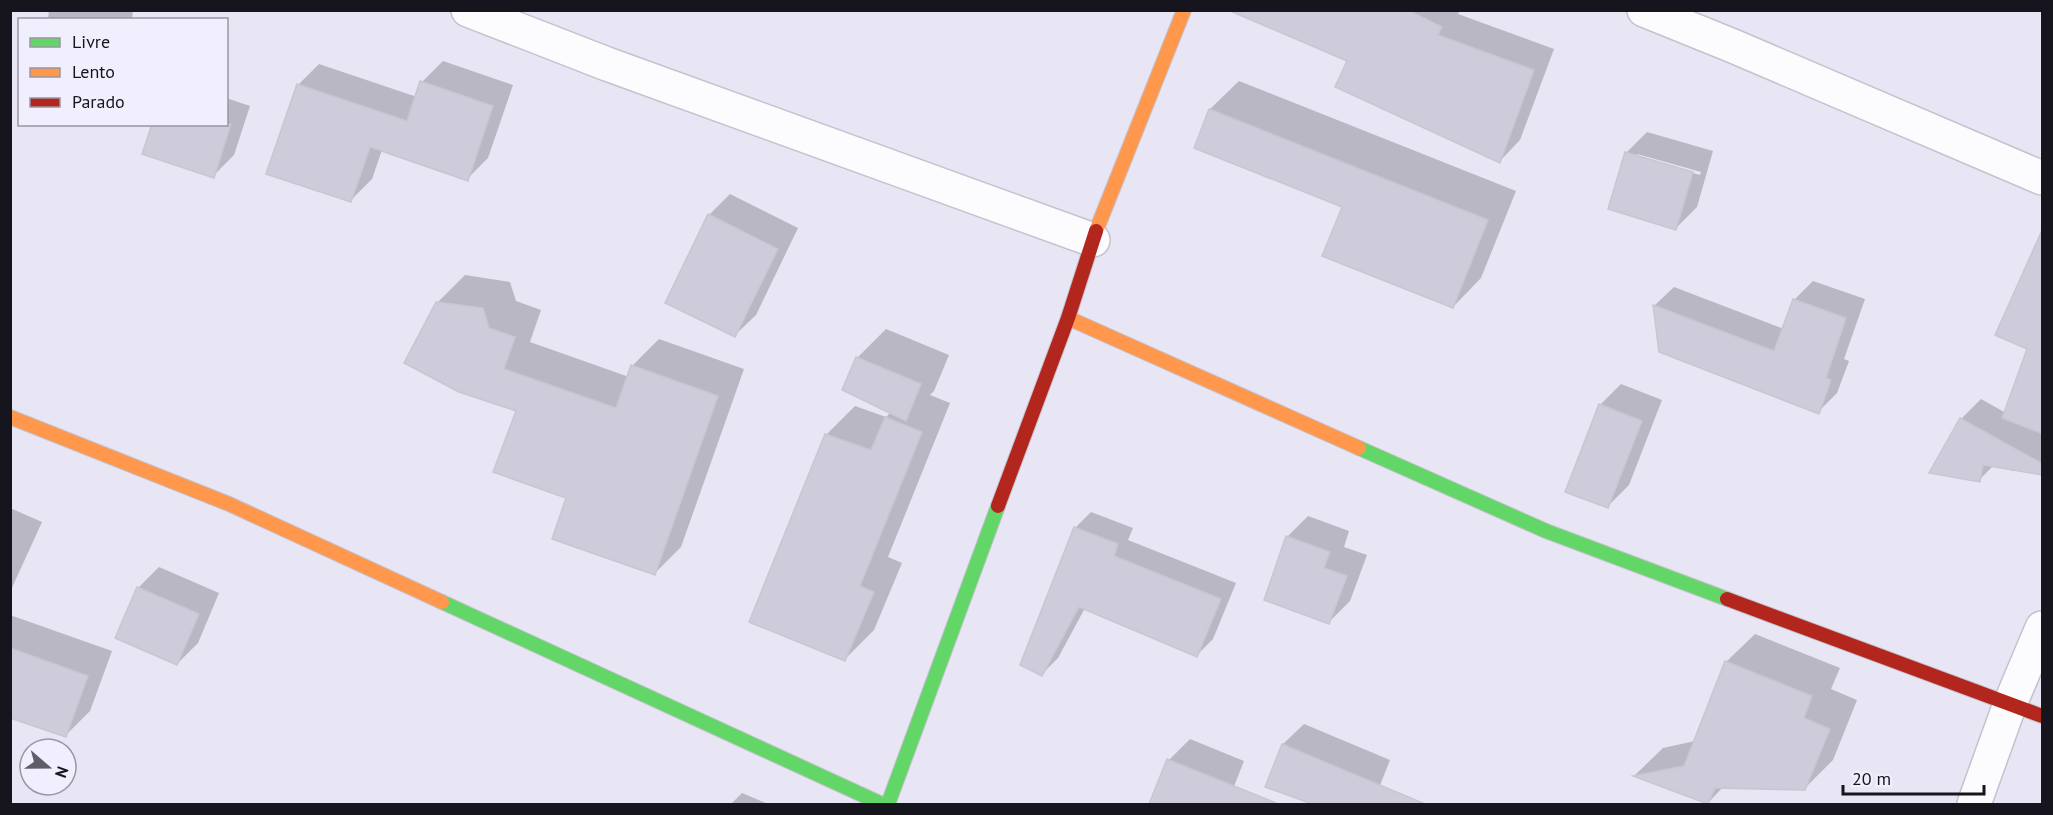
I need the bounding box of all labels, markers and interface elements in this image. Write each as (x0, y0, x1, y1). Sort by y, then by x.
legend (18, 18, 228, 126)
text: Livre (72, 30, 110, 53)
text: Lento (72, 60, 115, 83)
text: Parado (72, 90, 125, 113)
north arrow (18, 737, 78, 797)
scale bar (1843, 758, 1984, 796)
text: N (51, 764, 73, 780)
text: 20 m (1852, 767, 1891, 790)

